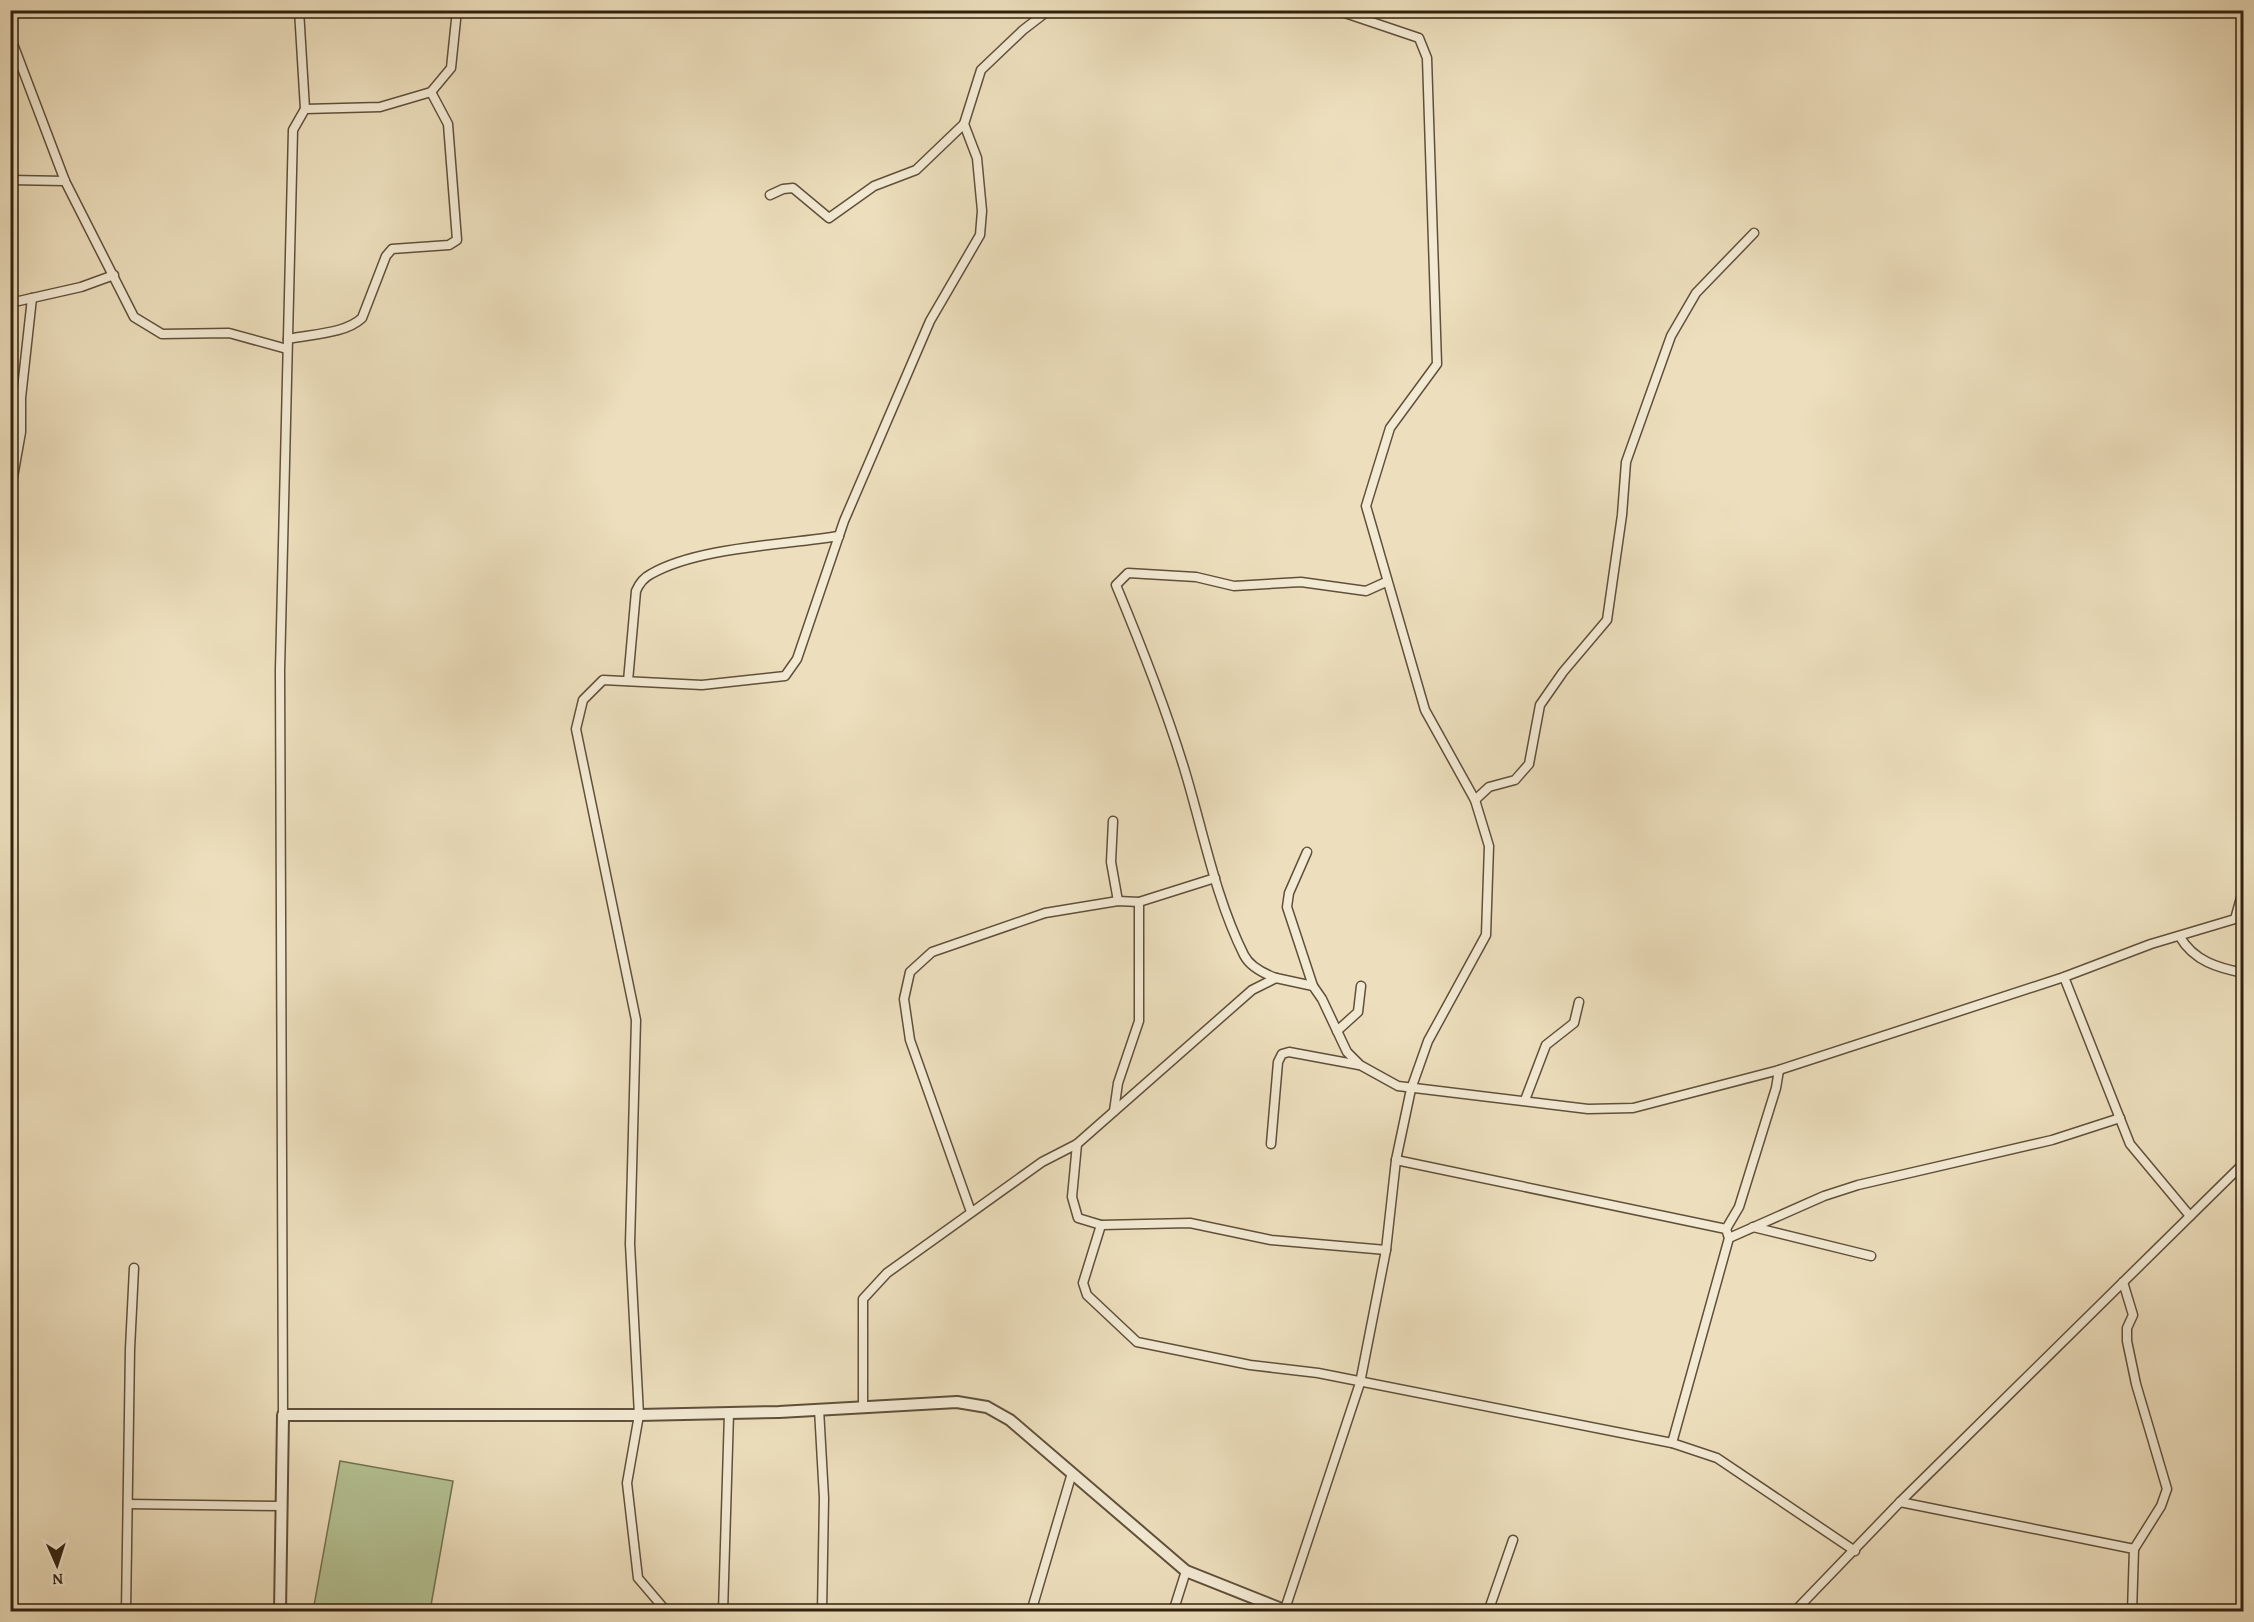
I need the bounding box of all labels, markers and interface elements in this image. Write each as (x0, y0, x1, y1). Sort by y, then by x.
north arrow (27, 1535, 87, 1595)
text: N (52, 1568, 64, 1592)

